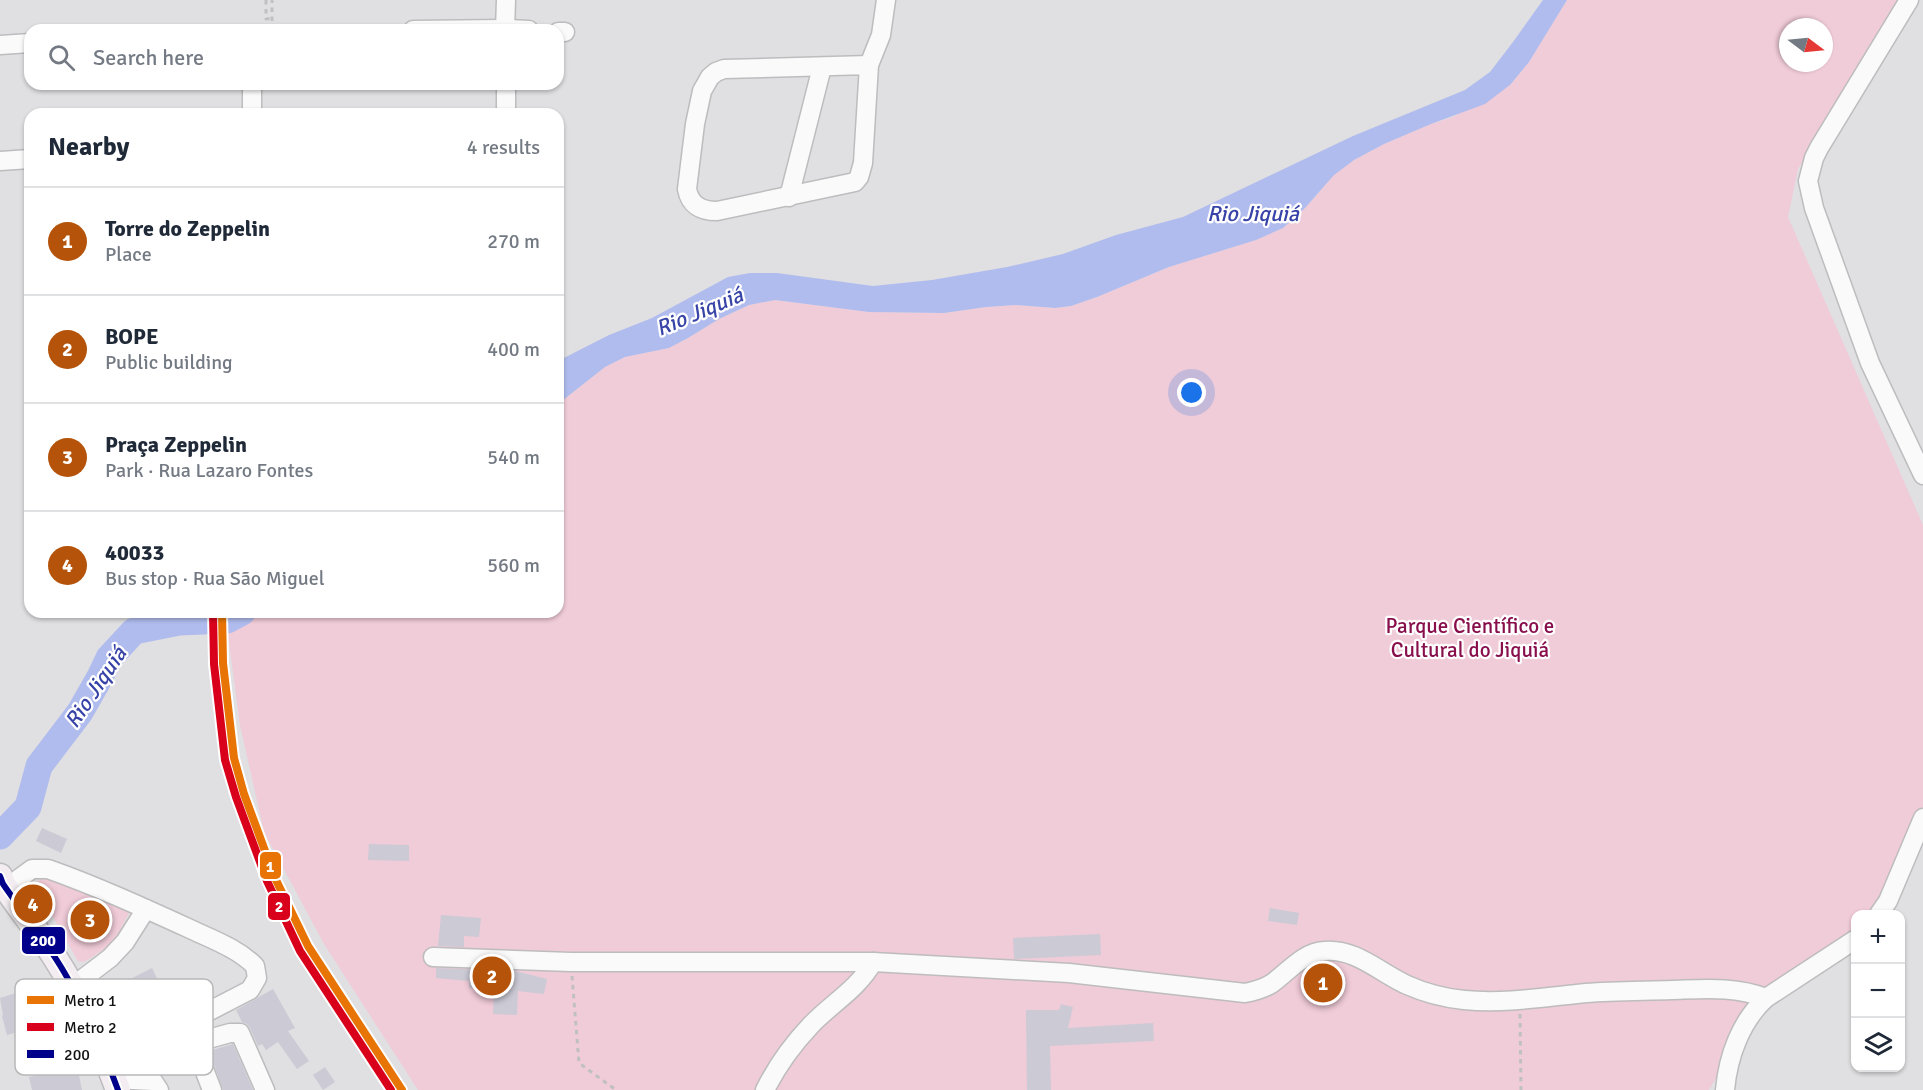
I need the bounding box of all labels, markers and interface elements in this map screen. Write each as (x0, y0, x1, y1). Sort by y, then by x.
north arrow (1779, 18, 1833, 72)
search box (24, 24, 564, 90)
icon: search (45, 41, 78, 74)
text: Search here (93, 44, 204, 71)
text: Nearby (48, 131, 129, 163)
text: 4 results (467, 135, 540, 160)
water label: Rio Jiquiá (1207, 200, 1301, 227)
text: Torre do Zeppelin (105, 215, 270, 242)
text: 1 (62, 229, 73, 254)
text: 270 m (487, 229, 540, 254)
text: Place (105, 242, 152, 267)
water label: Rio Jiquiá (652, 280, 749, 342)
text: BOPE (105, 323, 159, 350)
text: 2 (62, 337, 73, 362)
text: 400 m (487, 337, 540, 362)
text: Public building (105, 350, 233, 375)
your location (1177, 378, 1206, 407)
text: Praça Zeppelin (105, 431, 247, 458)
text: 3 (62, 445, 73, 470)
text: 540 m (487, 445, 540, 470)
text: Park · Rua Lazaro Fontes (105, 458, 313, 483)
text: 40033 (105, 539, 164, 566)
text: 4 (62, 553, 73, 578)
text: 560 m (487, 553, 540, 578)
text: Bus stop · Rua São Miguel (105, 566, 325, 591)
park label: Parque Científico e Cultural do Jiquiá (1386, 613, 1554, 663)
water label: Rio Jiquiá (58, 640, 133, 733)
line badge: 1 (259, 851, 282, 880)
text: 1 (266, 857, 275, 877)
pin: 4 (14, 882, 52, 926)
line badge: 2 (267, 892, 291, 921)
text: 2 (275, 897, 283, 917)
pin: 3 (70, 898, 110, 942)
map controls (1851, 910, 1905, 1072)
button: + (1851, 910, 1905, 964)
line badge: 200 (21, 926, 66, 955)
text: 200 (30, 931, 56, 951)
pin: 2 (472, 954, 512, 998)
pin: 1 (1304, 960, 1342, 1006)
button: − (1851, 964, 1905, 1018)
legend (15, 979, 213, 1075)
text: Metro 1 (64, 991, 117, 1011)
text: Metro 2 (64, 1018, 117, 1038)
button: layers (1851, 1018, 1905, 1072)
text: 200 (64, 1045, 90, 1065)

